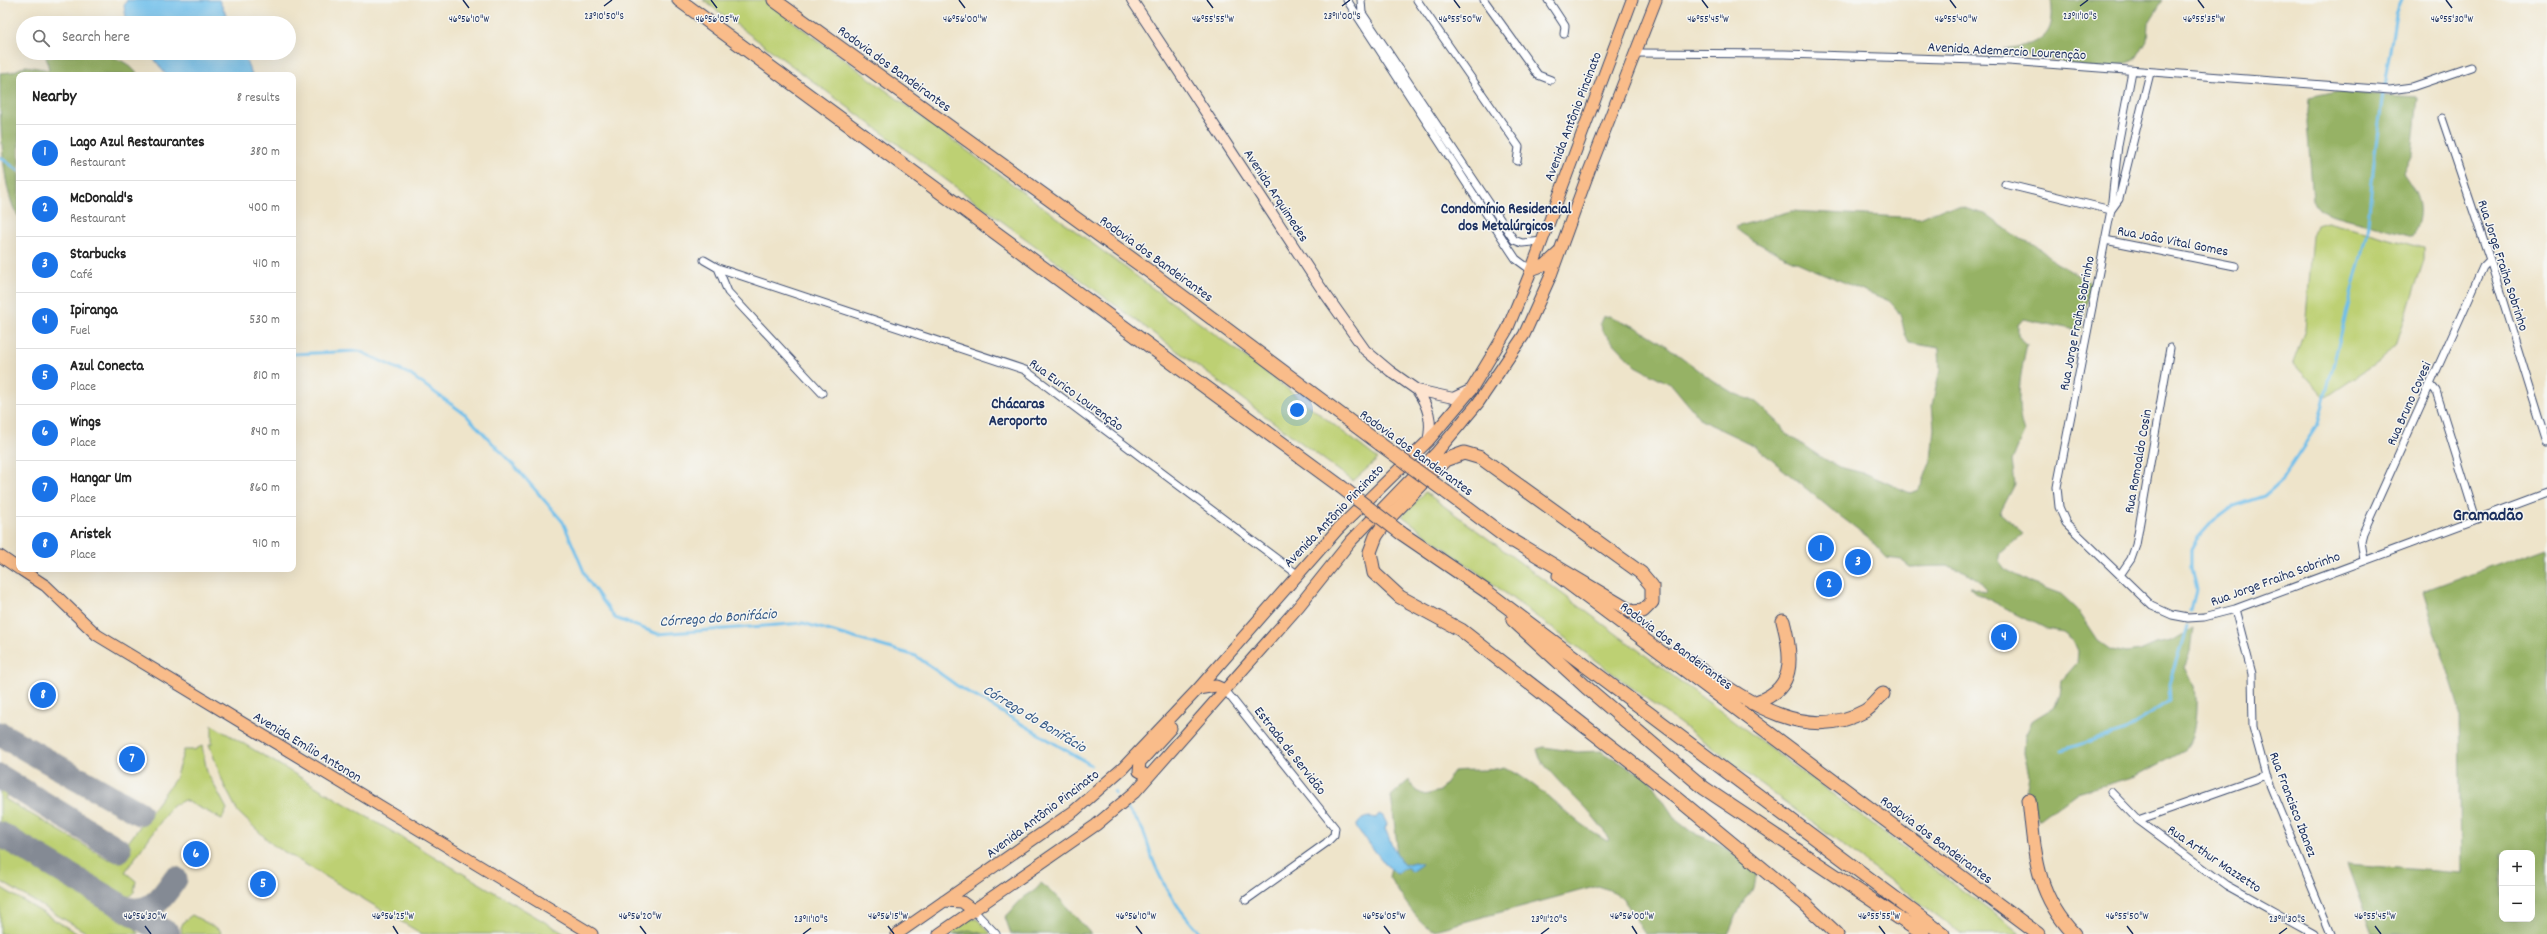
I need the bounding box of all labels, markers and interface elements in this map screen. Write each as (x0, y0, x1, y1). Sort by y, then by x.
text: 23°10'50"S (584, 10, 624, 24)
text: 23°11'00"S (1323, 10, 1361, 24)
text: 23°11'10"S (2063, 10, 2097, 24)
text: 46°56'10"W (449, 13, 490, 27)
text: 46°56'05"W (695, 13, 739, 27)
text: 46°56'00"W (943, 13, 987, 27)
text: 46°55'55"W (1192, 13, 1234, 27)
text: 46°55'50"W (1439, 13, 1482, 27)
text: 46°55'45"W (1687, 13, 1729, 27)
text: 46°55'40"W (1935, 13, 1977, 27)
text: 46°55'35"W (2183, 13, 2225, 27)
text: 46°55'30"W (2431, 13, 2474, 27)
search box (16, 16, 296, 60)
street label: Rodovia dos Bandeirantes (833, 21, 955, 118)
icon: search (30, 27, 52, 49)
text: Search here (62, 27, 130, 49)
street label: Avenida Ademercio Lourenção (1927, 38, 2087, 66)
street label: Avenida Antônio Pincinato (1540, 49, 1608, 184)
text: Nearby (32, 86, 76, 110)
text: 8 results (237, 89, 280, 108)
text: Lago Azul Restaurantes (70, 132, 204, 154)
text: 1 (44, 143, 46, 162)
text: 380 m (250, 143, 280, 162)
street label: Avenida Arquimedes (1238, 146, 1313, 247)
text: Restaurant (70, 154, 126, 173)
text: McDonald's (70, 188, 133, 210)
street label: Rua Jorge Fraiha Sobrinho (2471, 198, 2533, 334)
text: 2 (42, 199, 48, 218)
text: 400 m (249, 199, 280, 218)
district label: Condomínio Residencial dos Metalúrgicos (1441, 199, 1572, 238)
text: Restaurant (70, 210, 126, 229)
street label: Rodovia dos Bandeirantes (1095, 211, 1217, 308)
street label: Rua João Vital Gomes (2115, 221, 2230, 263)
text: Starbucks (70, 244, 126, 266)
street label: Rua Jorge Fraiha Sobrinho (2055, 254, 2101, 392)
text: 3 (42, 255, 48, 274)
text: 410 m (253, 255, 280, 274)
text: Café (70, 266, 93, 285)
text: Ipiranga (70, 300, 117, 322)
text: 4 (42, 311, 48, 330)
text: 530 m (249, 311, 280, 330)
text: Fuel (70, 322, 90, 341)
street label: Rua Eurico Lourenção (1024, 354, 1127, 437)
text: Azul Conecta (70, 356, 144, 378)
street label: Rua Bruno Covesi (2382, 358, 2437, 449)
text: 5 (42, 367, 48, 386)
text: 810 m (253, 367, 280, 386)
text: Place (70, 378, 96, 397)
district label: Chácaras Aeroporto (989, 394, 1048, 433)
your location (1287, 400, 1307, 420)
street label: Rodovia dos Bandeirantes (1355, 405, 1477, 502)
street label: Rua Romoaldo Cosin (2120, 408, 2158, 515)
text: Wings (70, 412, 101, 434)
text: 6 (42, 423, 48, 442)
text: 840 m (250, 423, 280, 442)
text: Place (70, 434, 96, 453)
street label: Avenida Antônio Pincinato (1280, 460, 1389, 573)
text: Hangar Um (70, 468, 132, 490)
text: 7 (43, 479, 47, 498)
text: 860 m (249, 479, 280, 498)
text: Place (70, 490, 96, 509)
district label: Gramadão (2453, 504, 2523, 529)
text: Aristek (70, 524, 111, 546)
pin: 1 (1808, 533, 1834, 563)
text: 8 (42, 535, 48, 554)
text: 910 m (252, 535, 280, 554)
text: Place (70, 546, 96, 565)
pin: 3 (1845, 547, 1871, 577)
street label: Rua Jorge Fraiha Sobrinho (2208, 547, 2343, 613)
pin: 2 (1816, 569, 1842, 599)
street label: Rodovia dos Bandeirantes (1615, 598, 1736, 696)
water label: Córrego do Bonifácio (659, 604, 779, 634)
pin: 4 (1991, 622, 2017, 652)
pin: 8 (30, 680, 56, 710)
water label: Córrego do Bonifácio (978, 680, 1091, 760)
street label: Estrada de Servidão (1249, 703, 1330, 800)
street label: Avenida Emílio Antonon (249, 707, 365, 788)
pin: 7 (119, 744, 145, 774)
street label: Rua Francisco Ibanez (2263, 749, 2322, 861)
street label: Avenida Antônio Pincinato (982, 765, 1104, 864)
street label: Rodovia dos Bandeirantes (1875, 792, 1996, 890)
street label: Rua Arthur Mazzetto (2163, 821, 2265, 899)
pin: 6 (183, 839, 209, 869)
map controls (2499, 850, 2535, 922)
button: + (2499, 850, 2535, 886)
pin: 5 (250, 869, 276, 899)
button: − (2499, 886, 2535, 922)
text: 46°56'30"W (124, 910, 167, 924)
text: 46°56'25"W (372, 910, 414, 924)
text: 46°56'20"W (619, 910, 662, 924)
text: 46°56'15"W (868, 910, 908, 924)
text: 46°56'10"W (1116, 910, 1157, 924)
text: 46°56'05"W (1362, 910, 1406, 924)
text: 46°56'00"W (1610, 910, 1654, 924)
text: 46°55'55"W (1858, 910, 1900, 924)
text: 46°55'50"W (2106, 910, 2149, 924)
text: 46°55'45"W (2354, 910, 2396, 924)
text: 23°11'10"S (794, 913, 828, 927)
text: 23°11'20"S (1531, 913, 1567, 927)
text: 23°11'30"S (2269, 913, 2305, 927)

